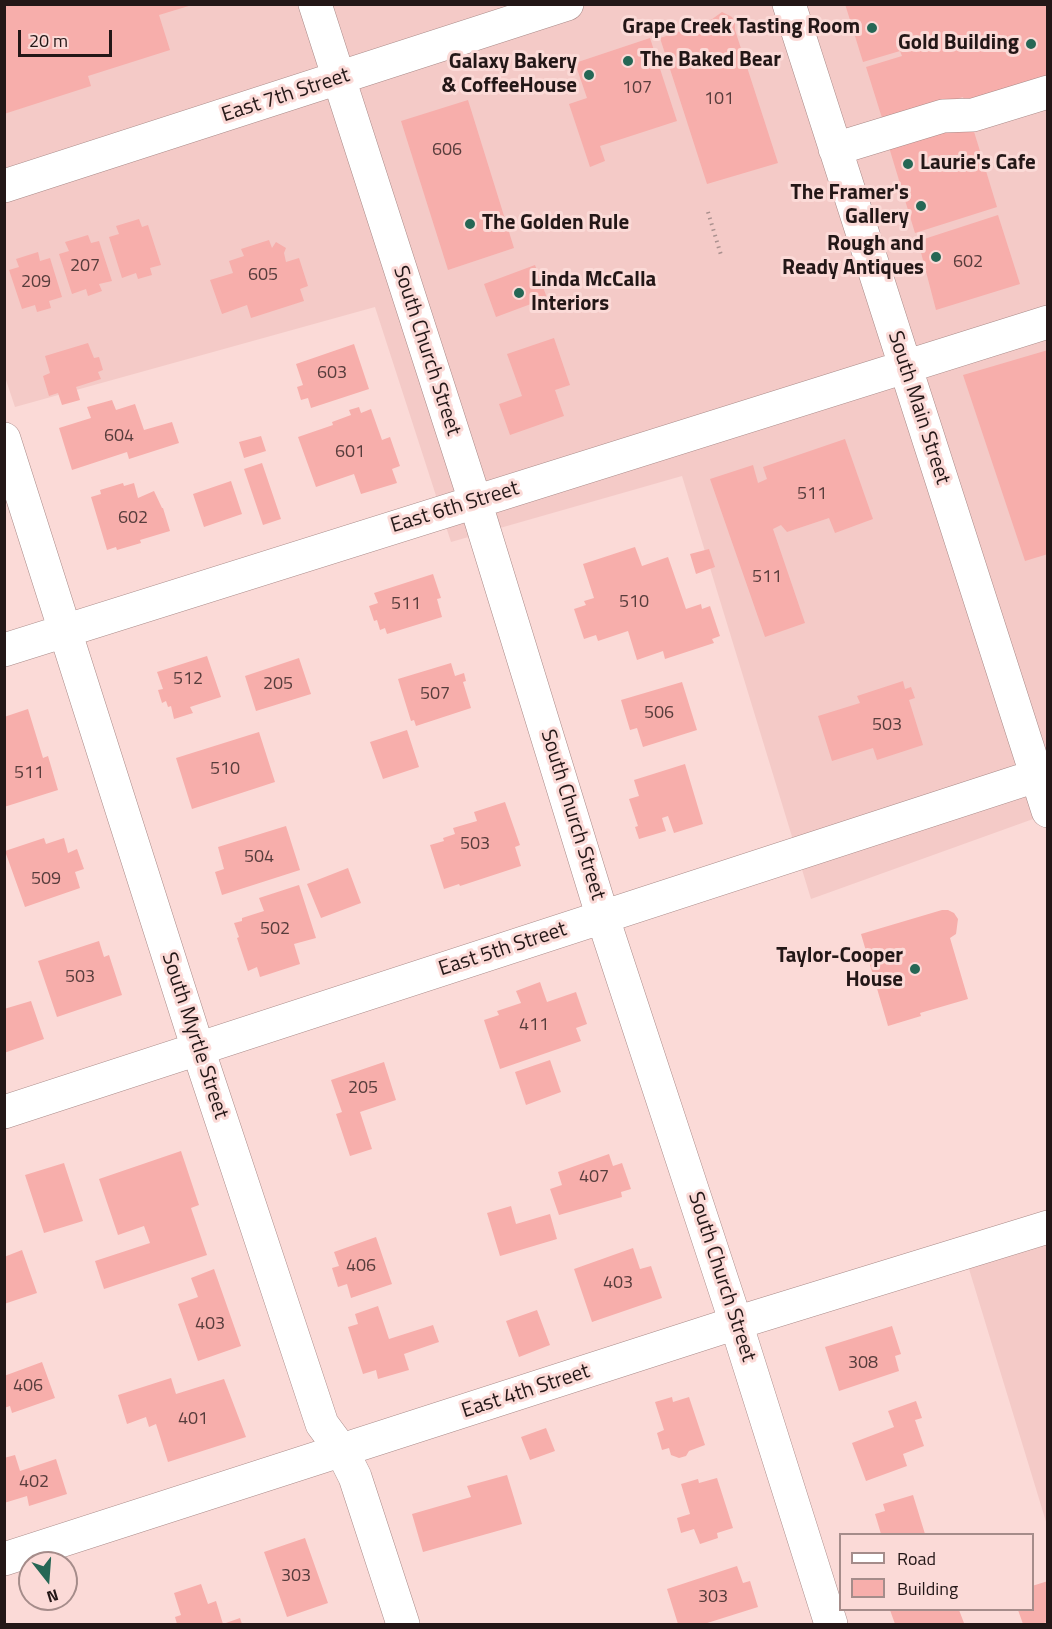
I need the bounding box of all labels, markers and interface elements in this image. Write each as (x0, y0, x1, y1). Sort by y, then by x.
place label: Grape Creek Tasting Room (622, 15, 860, 41)
scale bar (21, 18, 116, 56)
marker: Grape Creek Tasting Room (865, 21, 879, 35)
text: 20 m (29, 27, 68, 54)
place label: Gold Building (898, 31, 1019, 57)
marker: Gold Building (1024, 37, 1038, 51)
place label: The Baked Bear (640, 48, 781, 74)
place label: Galaxy Bakery & CoffeeHouse (441, 50, 577, 100)
marker: The Baked Bear (621, 54, 635, 68)
street label: East 7th Street (219, 63, 353, 129)
marker: Galaxy Bakery & CoffeeHouse (582, 68, 596, 82)
house number: 107 (622, 78, 652, 100)
house number: 101 (704, 89, 734, 111)
house number: 606 (432, 140, 462, 162)
place label: Laurie's Cafe (920, 151, 1036, 177)
marker: Laurie's Cafe (901, 157, 915, 171)
place label: The Framer's Gallery (791, 181, 909, 231)
marker: The Framer's Gallery (914, 199, 928, 213)
place label: The Golden Rule (482, 211, 629, 237)
marker: The Golden Rule (463, 217, 477, 231)
place label: Rough and Ready Antiques (782, 232, 924, 282)
marker: Rough and Ready Antiques (929, 250, 943, 264)
house number: 602 (953, 252, 983, 274)
house number: 207 (70, 256, 100, 278)
street label: South Church Street (387, 263, 465, 439)
house number: 605 (248, 265, 278, 287)
place label: Linda McCalla Interiors (531, 268, 656, 318)
house number: 209 (21, 272, 51, 294)
marker: Linda McCalla Interiors (512, 286, 526, 300)
street label: South Main Street (881, 328, 955, 488)
house number: 603 (317, 363, 347, 385)
house number: 604 (104, 426, 134, 448)
house number: 601 (335, 442, 365, 464)
street label: East 6th Street (388, 476, 522, 540)
house number: 511 (797, 484, 827, 506)
house number: 602 (118, 508, 148, 530)
house number: 511 (752, 567, 782, 589)
house number: 510 (619, 592, 649, 614)
house number: 511 (391, 594, 421, 616)
house number: 512 (173, 669, 203, 691)
house number: 205 (263, 674, 293, 696)
house number: 507 (420, 684, 450, 706)
house number: 506 (644, 703, 674, 725)
house number: 503 (872, 715, 902, 737)
street label: South Church Street (534, 727, 610, 903)
house number: 510 (210, 759, 240, 781)
house number: 511 (14, 763, 44, 785)
house number: 503 (460, 834, 490, 856)
house number: 504 (244, 847, 274, 869)
house number: 509 (31, 869, 61, 891)
street label: East 5th Street (436, 917, 570, 983)
house number: 502 (260, 919, 290, 941)
place label: Taylor-Cooper House (776, 944, 903, 994)
street label: South Myrtle Street (155, 950, 233, 1122)
marker: Taylor-Cooper House (908, 962, 922, 976)
house number: 503 (65, 967, 95, 989)
house number: 411 (519, 1015, 549, 1037)
house number: 205 (348, 1078, 378, 1100)
house number: 407 (579, 1167, 609, 1189)
street label: South Church Street (682, 1189, 760, 1365)
house number: 406 (346, 1256, 376, 1278)
house number: 403 (603, 1273, 633, 1295)
house number: 403 (195, 1314, 225, 1336)
house number: 308 (848, 1353, 878, 1375)
street label: East 4th Street (459, 1359, 593, 1425)
house number: 406 (13, 1376, 43, 1398)
house number: 401 (178, 1409, 208, 1431)
house number: 402 (19, 1472, 49, 1494)
legend (839, 1533, 1034, 1611)
text: Road (897, 1545, 936, 1572)
north arrow (18, 1551, 78, 1611)
house number: 303 (281, 1566, 311, 1588)
text: Building (897, 1575, 958, 1602)
text: N (44, 1583, 61, 1609)
house number: 303 (698, 1587, 728, 1609)

